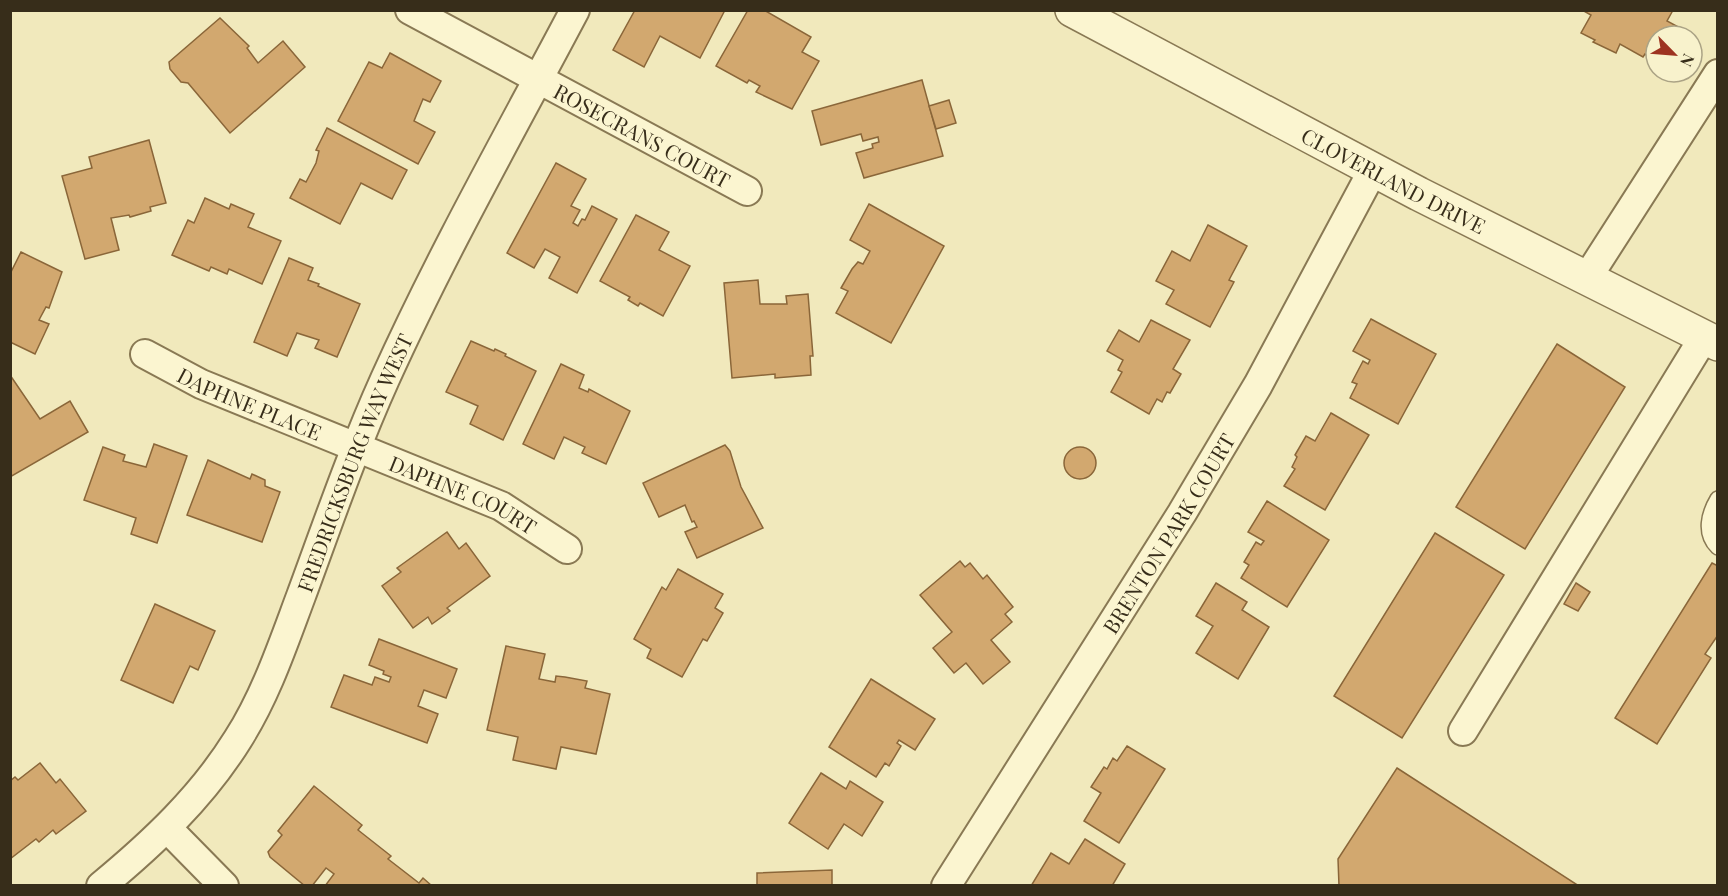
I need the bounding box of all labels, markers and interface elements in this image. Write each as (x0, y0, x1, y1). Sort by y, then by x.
north arrow (1644, 24, 1704, 84)
text: N (1676, 51, 1700, 71)
street label: ROSECRANS COURT (549, 76, 736, 194)
street label: CLOVERLAND DRIVE (1297, 120, 1491, 239)
street label: FREDRICKSBURG WAY WEST (290, 329, 418, 596)
street label: DAPHNE PLACE (173, 360, 326, 446)
street label: BRENTON PARK COURT (1096, 428, 1240, 638)
street label: DAPHNE COURT (385, 448, 542, 540)

